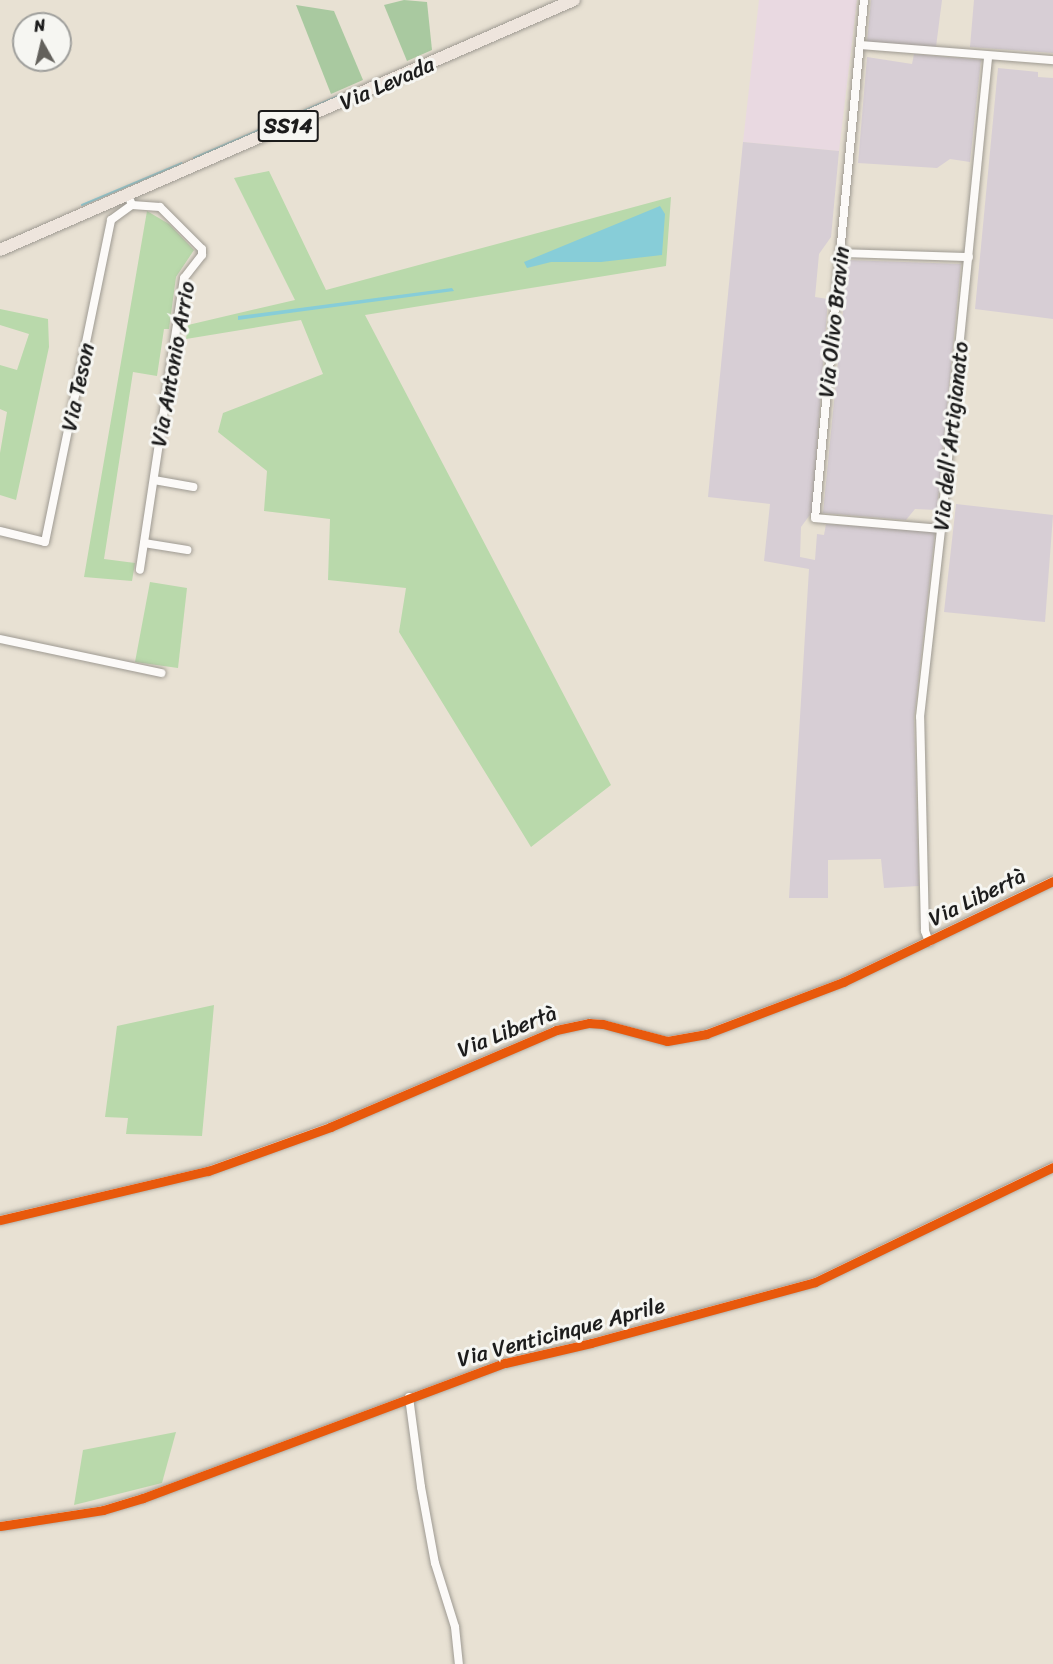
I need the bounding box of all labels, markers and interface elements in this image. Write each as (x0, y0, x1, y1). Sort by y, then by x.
text: N (32, 11, 47, 41)
north arrow (12, 12, 72, 72)
street label: Via Levada (335, 50, 439, 116)
road number: SS14 (256, 108, 320, 144)
street label: Via Olivo Bravin (813, 245, 855, 399)
street label: Via Antonio Arrio (145, 279, 201, 449)
street label: Via Teson (56, 340, 100, 434)
street label: Via dell'Artigianato (928, 340, 974, 532)
street label: Via Libertà (924, 862, 1030, 932)
street label: Via Libertà (454, 999, 560, 1063)
street label: Via Venticinque Aprile (455, 1292, 667, 1372)

